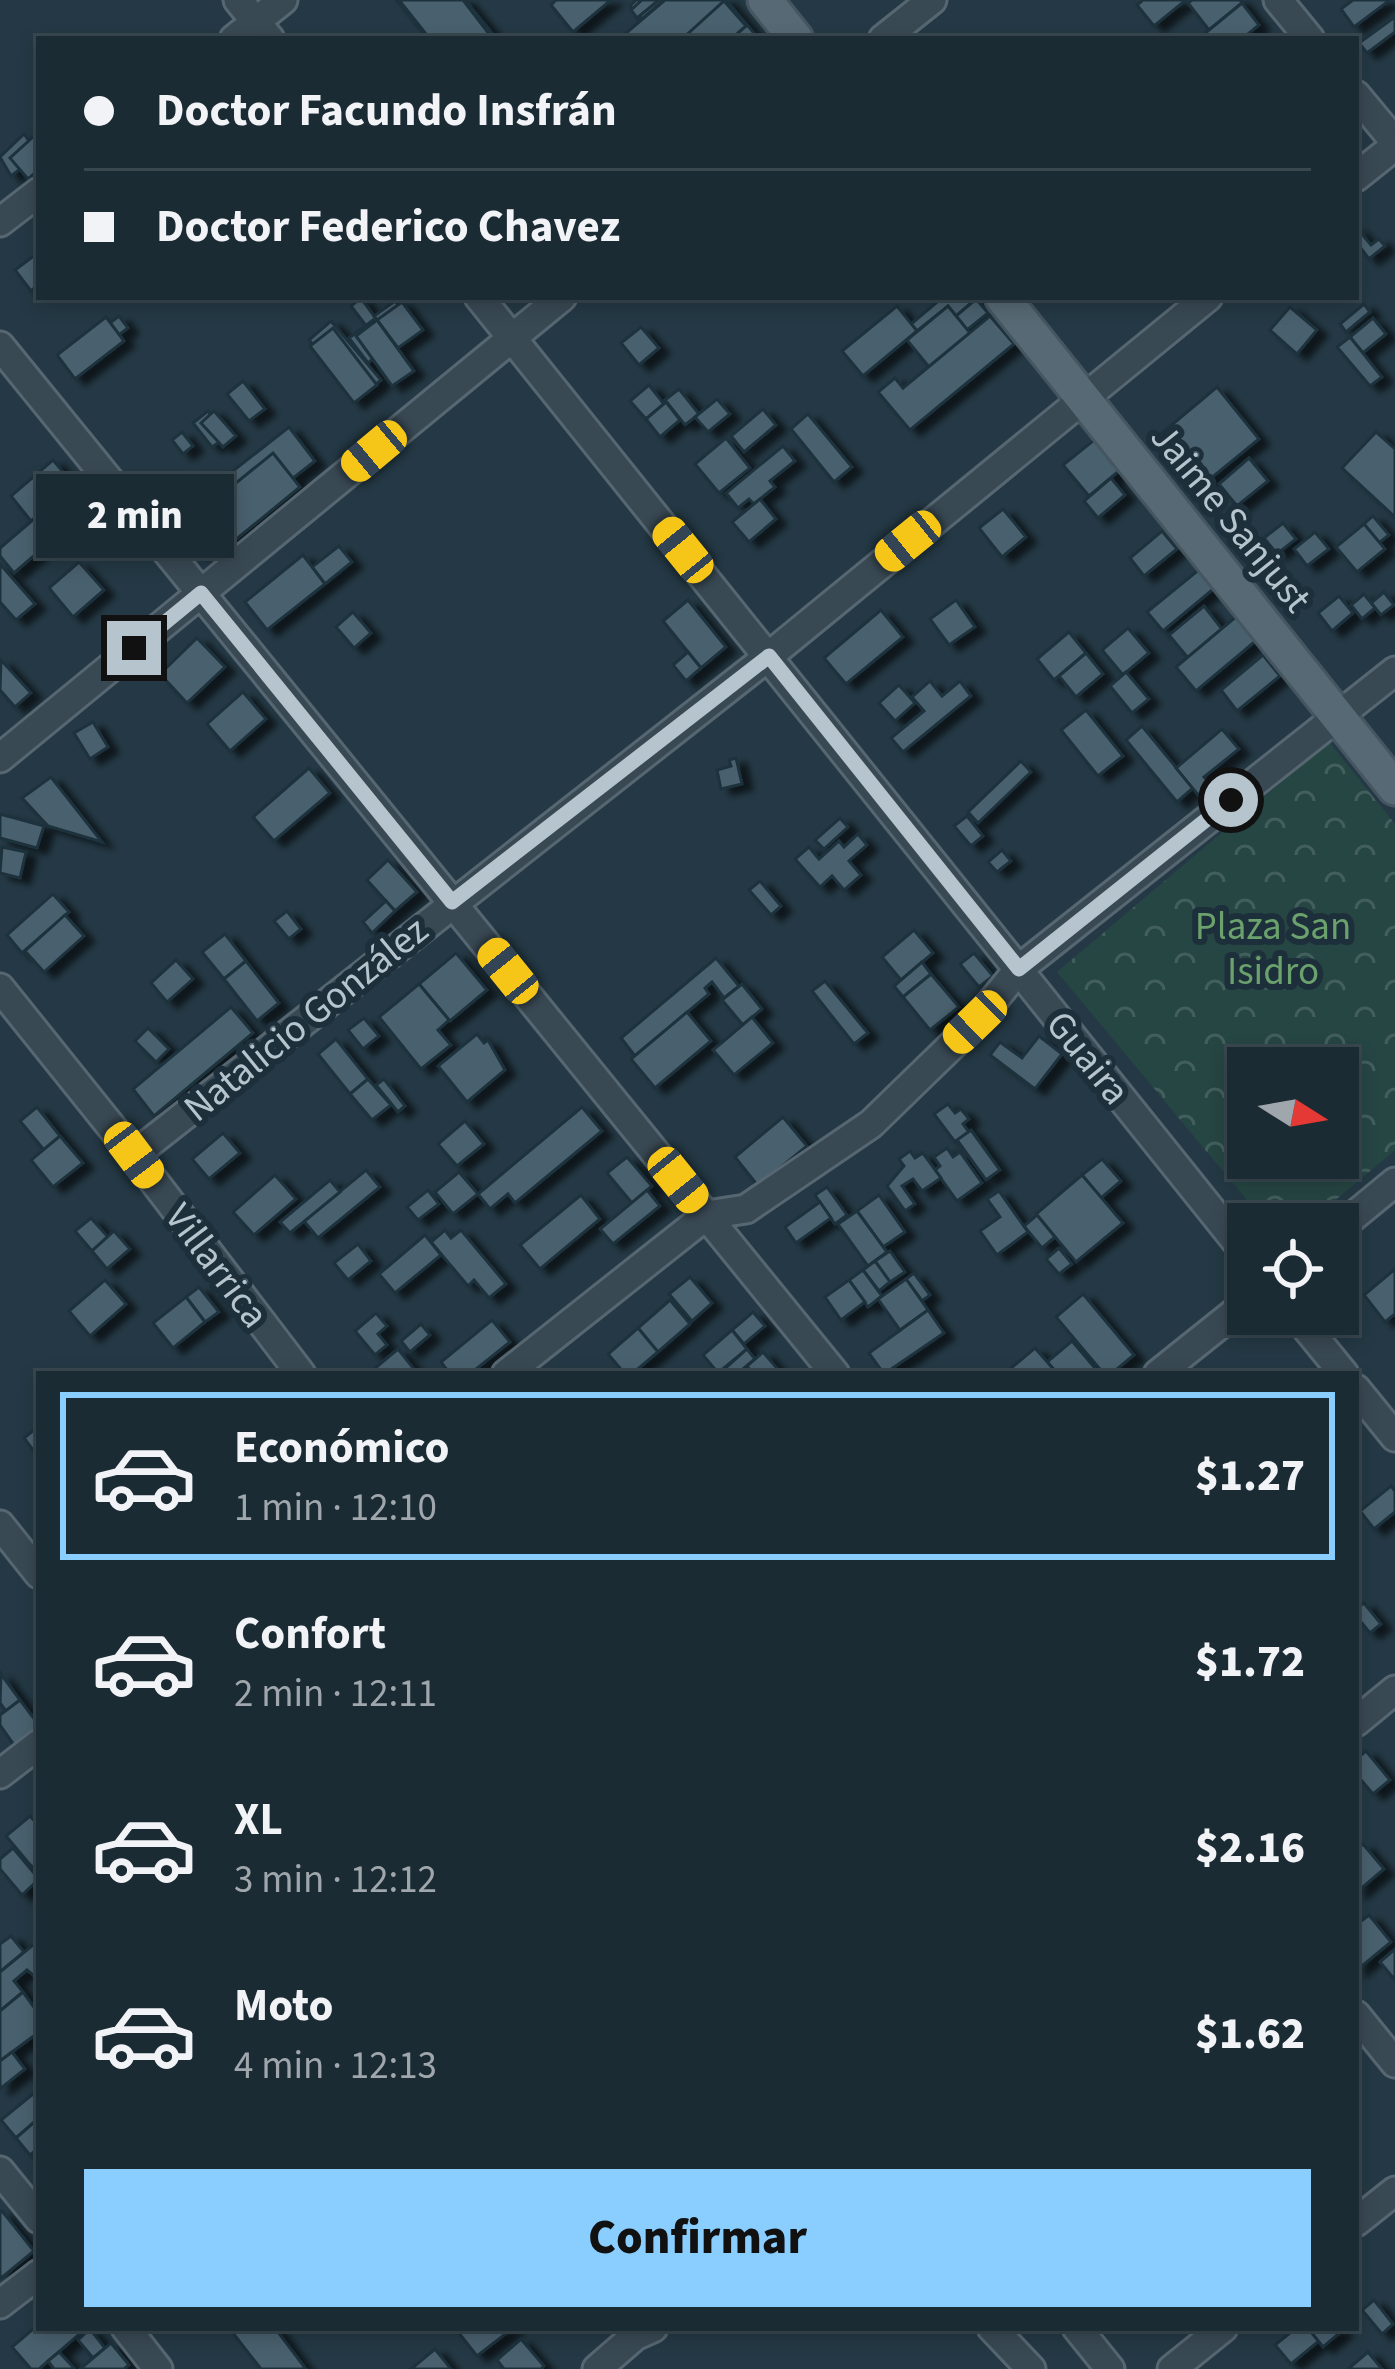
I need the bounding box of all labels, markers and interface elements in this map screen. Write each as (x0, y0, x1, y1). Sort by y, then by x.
text: Doctor Facundo Insfrán (156, 79, 617, 143)
text: Doctor Federico Chavez (156, 195, 620, 259)
street label: Jaime Sanjust (1137, 412, 1324, 625)
car (335, 414, 413, 488)
callout: 2 min (35, 474, 233, 558)
text: 2 min (87, 488, 183, 544)
car (869, 504, 947, 578)
car (646, 511, 720, 589)
route end (107, 621, 161, 675)
route start (1204, 773, 1258, 827)
park label: Plaza San Isidro (1195, 899, 1351, 1000)
street label: Natalicio González (172, 903, 440, 1136)
car (471, 932, 545, 1010)
car (937, 984, 1013, 1060)
street label: Guaira (1032, 999, 1143, 1117)
north arrow (1227, 1047, 1359, 1179)
map controls (1227, 1047, 1359, 1335)
car (98, 1115, 170, 1195)
car (641, 1141, 715, 1219)
street label: Villarrica (151, 1192, 282, 1340)
button: locate (1227, 1203, 1359, 1335)
text: Económico (234, 1416, 450, 1480)
icon: car (90, 1422, 198, 1530)
text: $1.27 (1195, 1444, 1305, 1508)
text: 1 min · 12:10 (234, 1480, 437, 1536)
text: Confort (234, 1602, 386, 1666)
icon: car (90, 1608, 198, 1716)
text: $1.72 (1195, 1630, 1305, 1694)
text: 2 min · 12:11 (234, 1666, 437, 1722)
text: XL (234, 1788, 283, 1852)
icon: car (90, 1794, 198, 1902)
text: $2.16 (1195, 1816, 1305, 1880)
text: 3 min · 12:12 (234, 1852, 437, 1908)
text: Moto (234, 1974, 333, 2038)
icon: car (90, 1980, 198, 2088)
text: $1.62 (1195, 2002, 1305, 2066)
text: 4 min · 12:13 (234, 2038, 437, 2094)
button: Confirmar (84, 2169, 1311, 2307)

